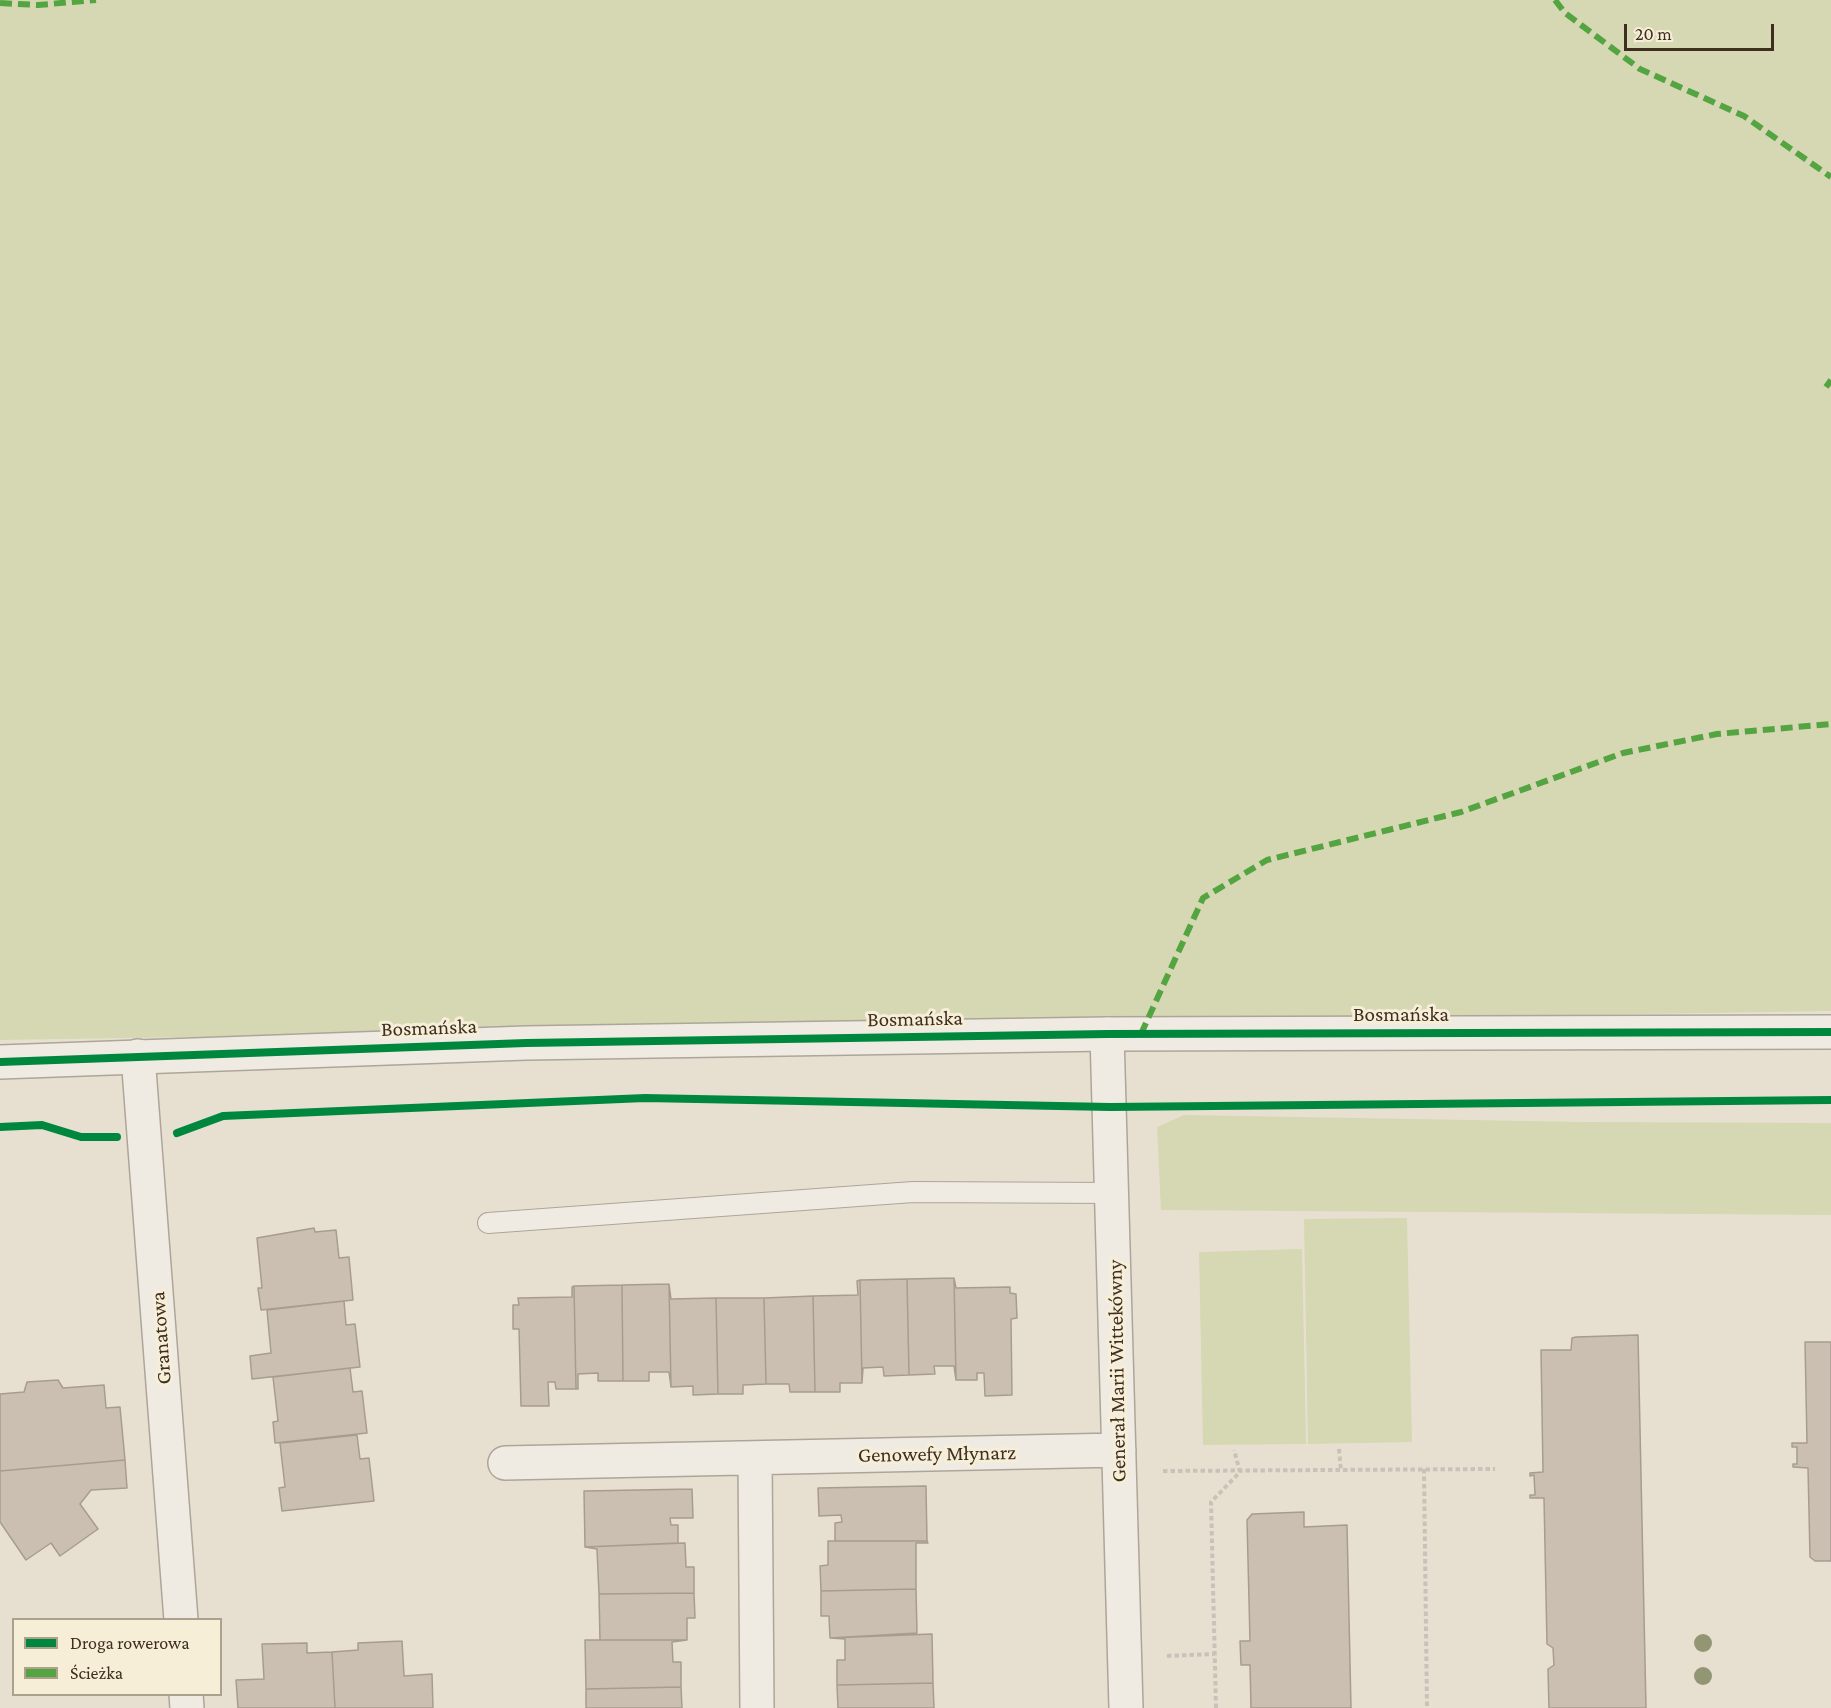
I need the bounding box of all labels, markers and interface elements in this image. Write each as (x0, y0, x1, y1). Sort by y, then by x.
scale bar (1627, 12, 1777, 50)
text: 20 m (1635, 24, 1672, 44)
street label: Bosmańska (1353, 1002, 1449, 1028)
street label: Bosmańska (867, 1006, 963, 1032)
street label: Bosmańska (381, 1014, 477, 1042)
street label: Generał Marii Wittekówny (1102, 1259, 1132, 1483)
street label: Granatowa (145, 1291, 177, 1385)
street label: Genowefy Młynarz (858, 1440, 1016, 1468)
legend (12, 1618, 222, 1696)
text: Droga rowerowa (70, 1633, 190, 1653)
text: Ścieżka (70, 1663, 123, 1683)

